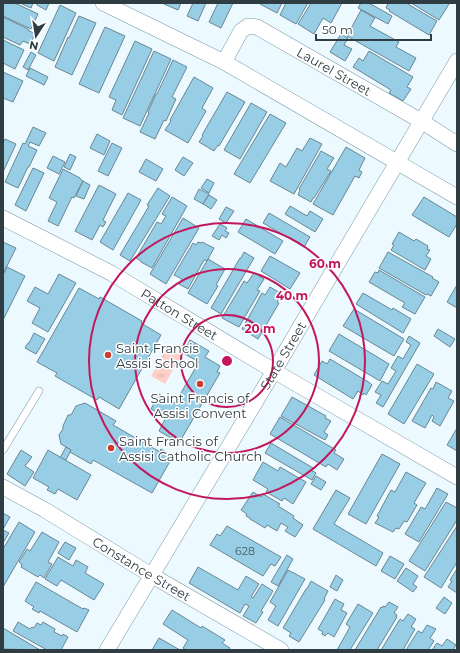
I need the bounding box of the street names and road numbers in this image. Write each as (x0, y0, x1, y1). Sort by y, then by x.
street label: Laurel Street (294, 44, 374, 99)
street label: Patton Street (138, 285, 221, 343)
street label: State Street (257, 319, 309, 393)
street label: Constance Street (90, 533, 194, 604)

